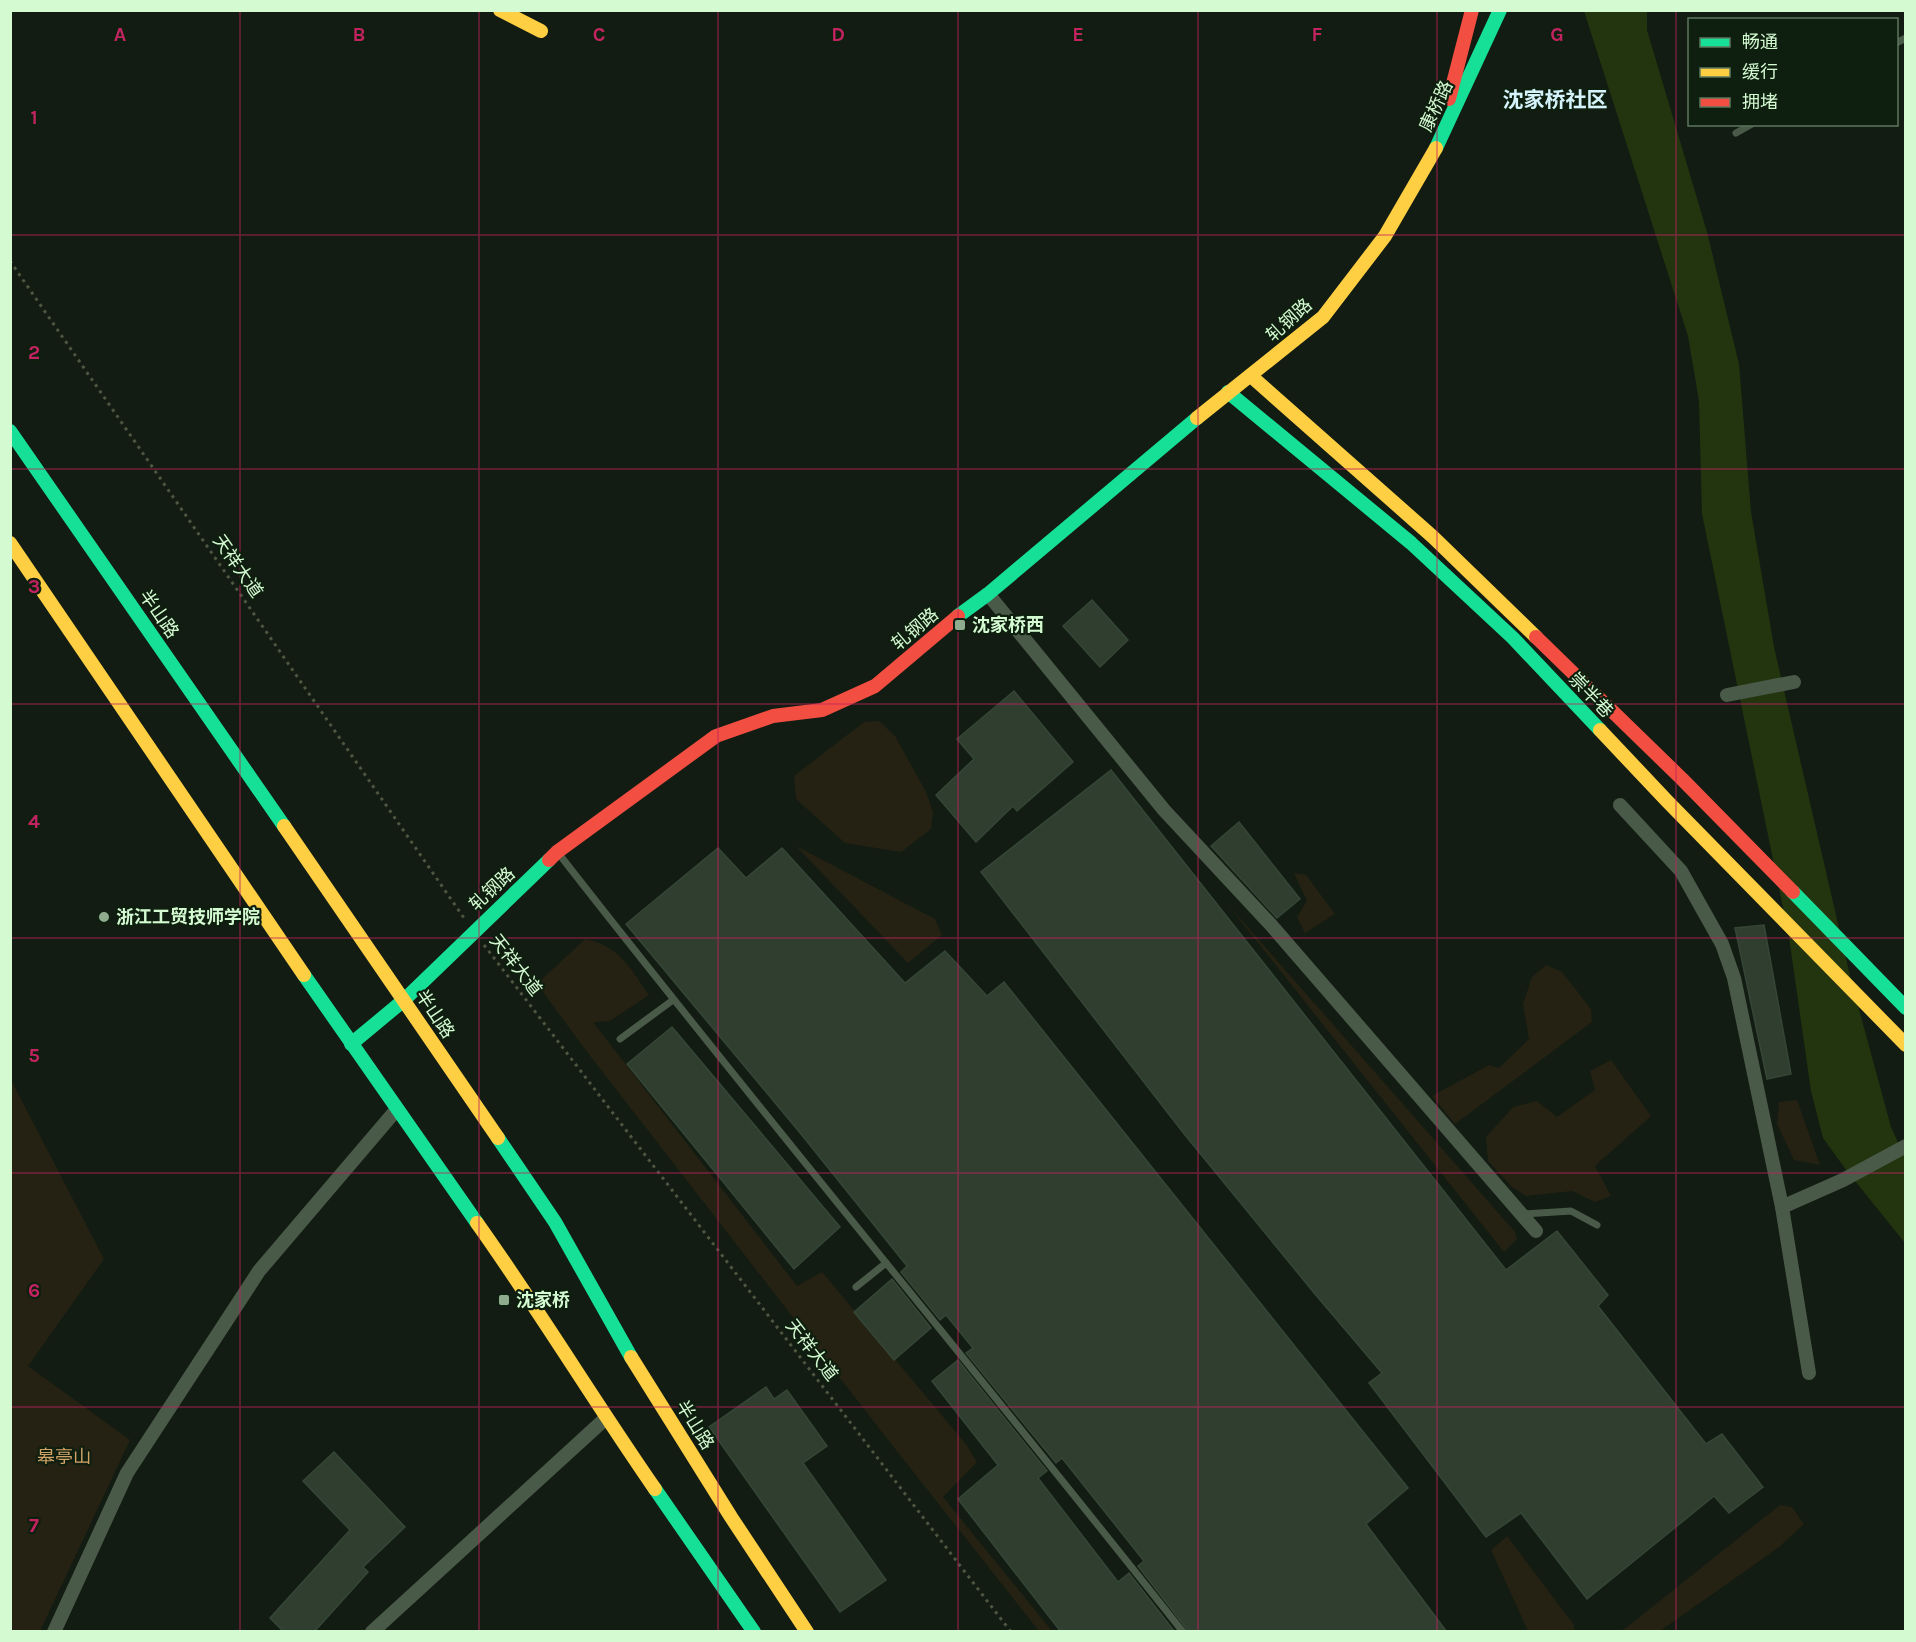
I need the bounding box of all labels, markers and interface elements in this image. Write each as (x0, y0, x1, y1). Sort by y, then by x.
legend (1688, 18, 1898, 126)
text: A (114, 23, 127, 46)
text: B (353, 23, 365, 46)
text: C (593, 23, 605, 46)
text: D (831, 23, 845, 46)
text: E (1072, 23, 1084, 46)
text: F (1312, 23, 1323, 46)
text: G (1550, 23, 1564, 46)
text: 畅通 (1742, 31, 1778, 53)
text: 缓行 (1742, 61, 1778, 83)
street label: 康桥路 (1415, 77, 1457, 135)
district label: 沈家桥社区 (1503, 88, 1608, 112)
text: 拥堵 (1742, 91, 1778, 113)
text: 1 (30, 106, 38, 129)
street label: 轧钢路 (1262, 294, 1316, 346)
text: 2 (28, 341, 40, 364)
street label: 天祥大道 (208, 530, 268, 602)
text: 3 (28, 575, 40, 598)
street label: 半山路 (135, 586, 183, 642)
street label: 轧钢路 (887, 603, 943, 655)
place label: 沈家桥西 (972, 614, 1044, 636)
marker: 沈家桥西 (953, 618, 967, 632)
street label: 崇半巷 (1564, 668, 1618, 722)
text: 4 (28, 810, 40, 833)
street label: 轧钢路 (465, 863, 519, 915)
place label: 浙江工贸技师学院 (116, 906, 260, 928)
marker: 浙江工贸技师学院 (97, 910, 111, 924)
street label: 天祥大道 (485, 930, 547, 1000)
street label: 半山路 (411, 985, 459, 1043)
text: 5 (28, 1044, 40, 1067)
text: 6 (28, 1279, 40, 1302)
place label: 沈家桥 (516, 1289, 570, 1311)
marker: 沈家桥 (497, 1293, 511, 1307)
street label: 天祥大道 (781, 1315, 843, 1385)
street label: 半山路 (671, 1396, 719, 1454)
park label: 皋亭山 (37, 1446, 91, 1468)
text: 7 (29, 1514, 39, 1537)

